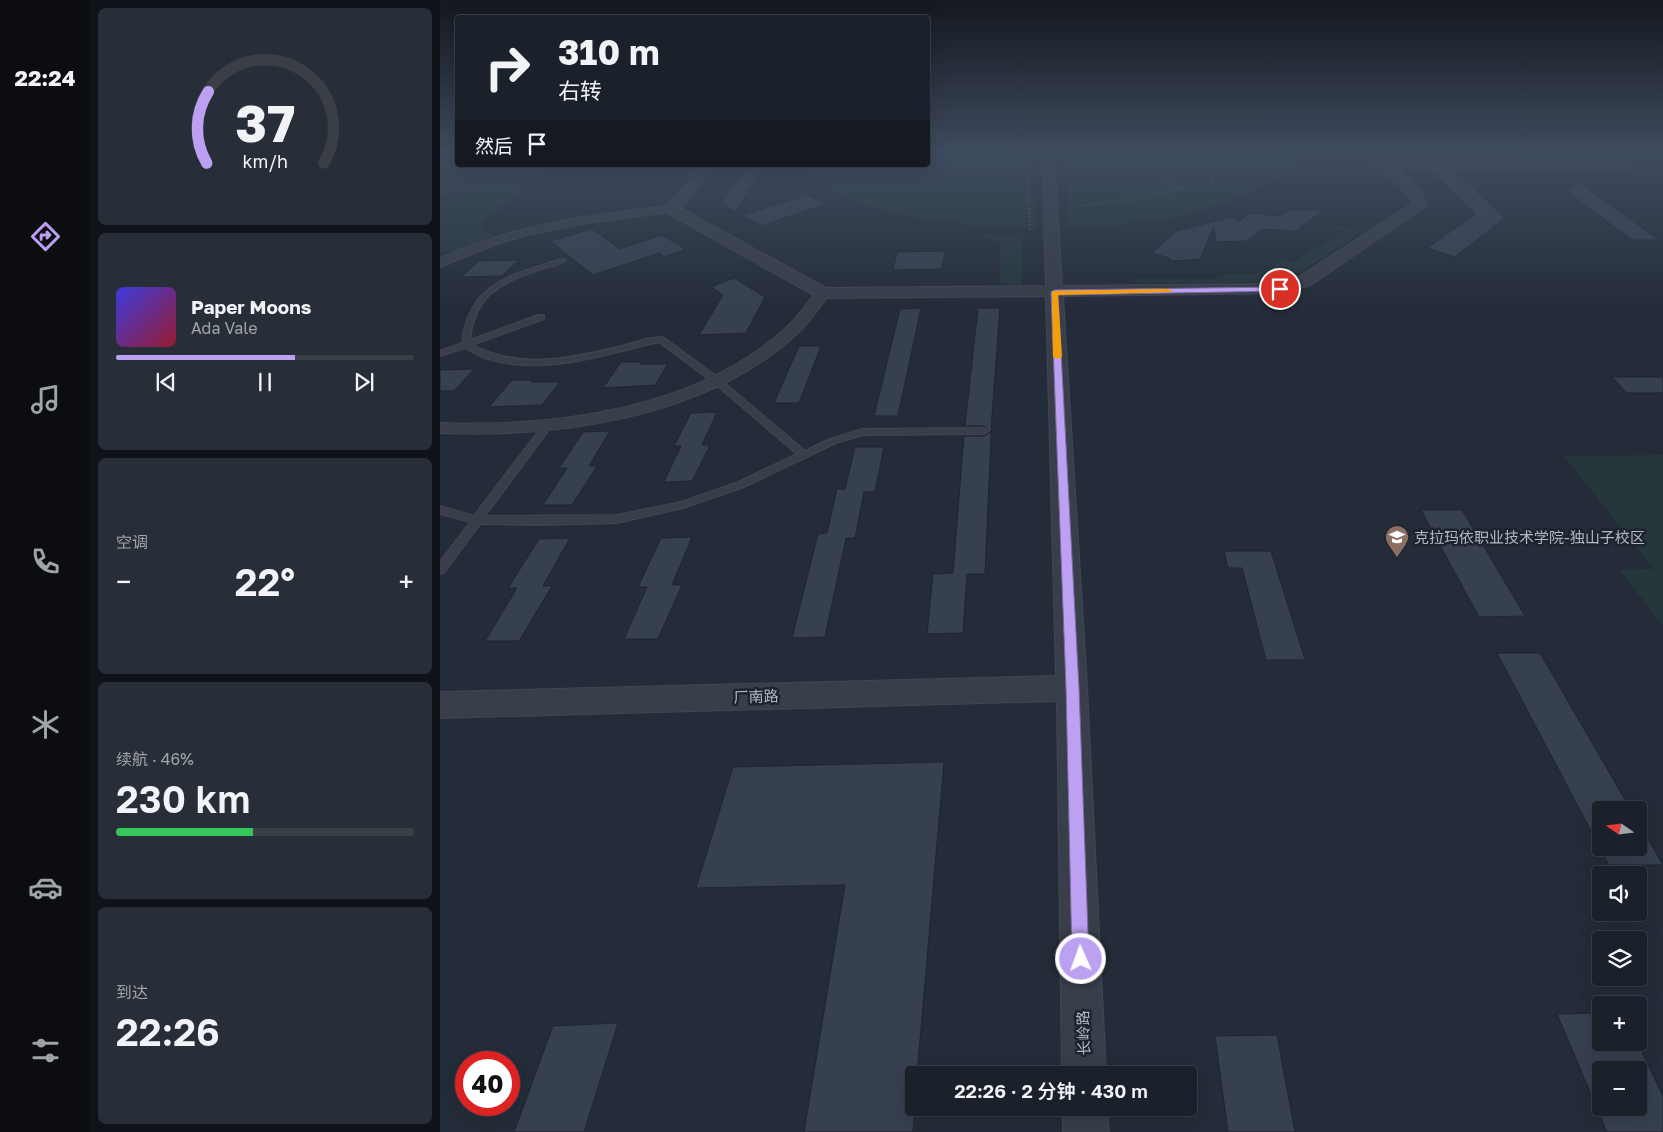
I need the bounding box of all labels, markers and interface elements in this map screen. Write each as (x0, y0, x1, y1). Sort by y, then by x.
text: 310 m (558, 31, 660, 73)
icon: right (475, 35, 540, 100)
text: 22:24 (14, 64, 76, 91)
text: 右转 (558, 77, 602, 104)
text: 37 (235, 91, 295, 153)
icon: arrive (523, 130, 551, 158)
text: 然后 (475, 134, 513, 157)
text: km/h (242, 150, 288, 172)
icon: directions (28, 219, 63, 254)
pin (1259, 268, 1301, 310)
icon: arrive (1266, 275, 1294, 303)
text: Paper Moons (191, 295, 311, 318)
text: Ada Vale (191, 318, 257, 338)
icon: previous (152, 368, 180, 396)
icon: pause (251, 368, 279, 396)
icon: next (350, 368, 378, 396)
icon: music (28, 382, 63, 417)
school or university icon: 克拉玛依职业技术学院-独山子校区 (1384, 524, 1410, 558)
place label: 克拉玛依职业技术学院-独山子校区 (1414, 528, 1645, 546)
text: 空调 (116, 532, 148, 552)
icon: phone (28, 544, 63, 579)
text: 22° (235, 559, 295, 604)
text: − (116, 565, 131, 598)
text: + (399, 565, 414, 598)
street label: 厂南路 (733, 686, 779, 706)
icon: climate (28, 707, 63, 742)
text: 续航 · 46% (116, 749, 194, 769)
text: 230 km (116, 776, 251, 821)
north arrow (1592, 801, 1648, 856)
map controls (1592, 801, 1647, 1116)
button: sound (1592, 866, 1647, 921)
icon: car (28, 870, 63, 905)
button: layers (1592, 931, 1647, 986)
position arrow (1054, 932, 1106, 984)
text: 到达 (116, 982, 148, 1002)
button: + (1592, 996, 1647, 1051)
text: 22:26 (116, 1009, 220, 1054)
street label: 长岭路 (1073, 1010, 1093, 1056)
icon: filters (28, 1033, 63, 1068)
speed limit sign: 40 (455, 1051, 520, 1116)
button: − (1592, 1061, 1647, 1116)
text: 22:26 · 2 分钟 · 430 m (954, 1079, 1148, 1102)

